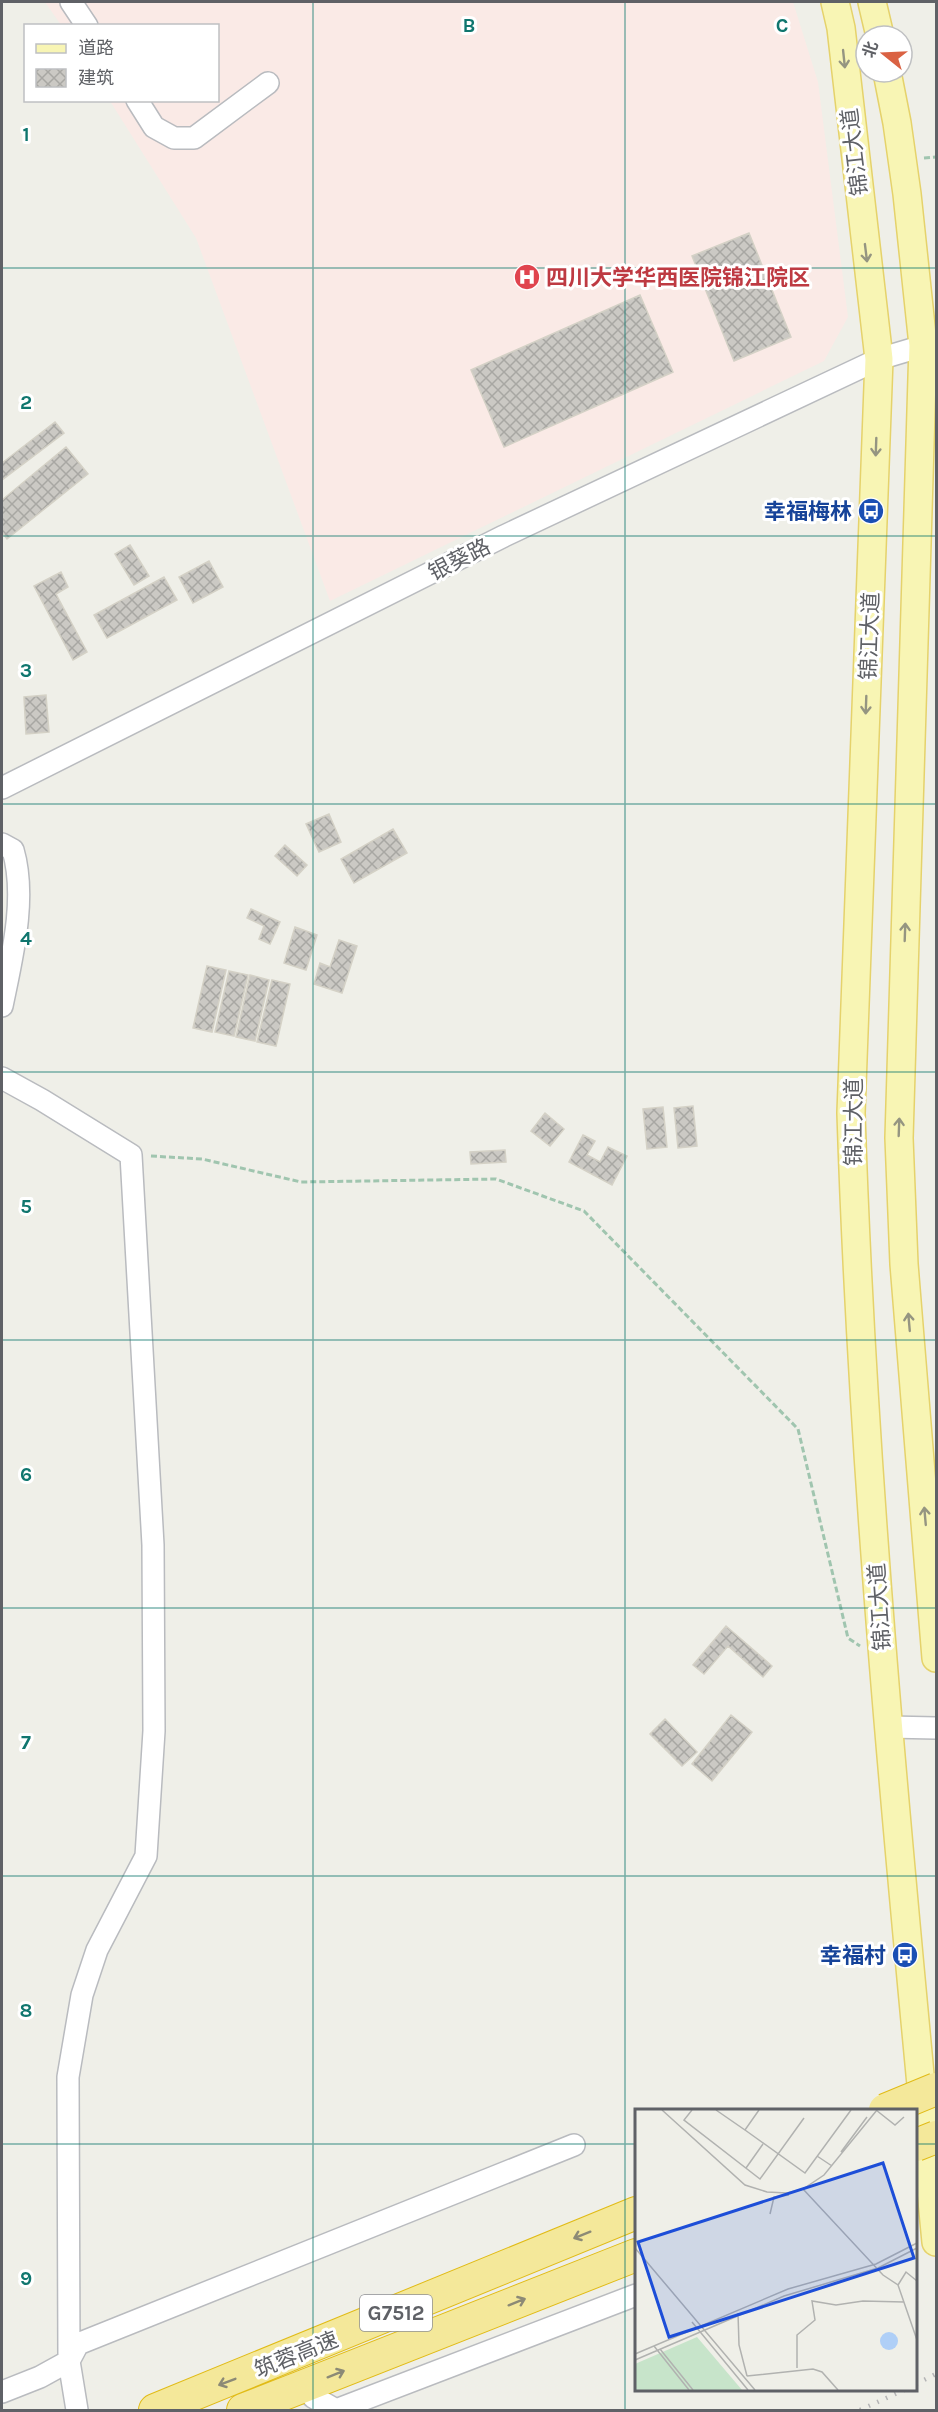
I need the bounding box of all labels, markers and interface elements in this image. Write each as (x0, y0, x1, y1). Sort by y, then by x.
text: B (463, 14, 475, 37)
text: C (776, 14, 788, 37)
legend (24, 24, 219, 102)
north arrow (854, 24, 914, 84)
text: 道路 (78, 37, 114, 59)
text: 北 (859, 39, 882, 60)
one-way arrow (839, 49, 850, 69)
text: 建筑 (78, 67, 114, 89)
street label: 锦江大道 (837, 107, 873, 197)
text: 1 (22, 123, 30, 146)
one-way arrow (861, 242, 872, 262)
hospital icon: 四川大学华西医院锦江院区 (512, 262, 542, 292)
place label: 四川大学华西医院锦江院区 (546, 265, 810, 291)
text: 2 (20, 391, 32, 414)
one-way arrow (870, 437, 882, 457)
bus stop icon: 幸福梅林 (856, 496, 886, 526)
place label: 幸福梅林 (764, 499, 852, 525)
street label: 银葵路 (424, 533, 495, 586)
street label: 锦江大道 (855, 592, 885, 680)
text: 3 (20, 659, 32, 682)
one-way arrow (861, 694, 872, 714)
one-way arrow (899, 923, 911, 943)
text: 4 (20, 927, 32, 950)
street label: 锦江大道 (841, 1078, 867, 1166)
one-way arrow (893, 1118, 905, 1138)
text: 5 (20, 1195, 32, 1218)
one-way arrow (903, 1312, 914, 1332)
text: 6 (20, 1463, 32, 1486)
one-way arrow (919, 1507, 930, 1527)
street label: 锦江大道 (864, 1562, 896, 1652)
text: 7 (21, 1731, 31, 1754)
bus stop icon: 幸福村 (890, 1940, 920, 1970)
place label: 幸福村 (820, 1943, 886, 1969)
text: 8 (20, 1999, 32, 2022)
inset map (635, 2109, 917, 2391)
one-way arrow (574, 2230, 592, 2241)
text: 9 (20, 2267, 32, 2290)
road number: G7512 (360, 2295, 432, 2331)
one-way arrow (508, 2296, 526, 2307)
street label: 筑蓉高速 (251, 2326, 342, 2383)
one-way arrow (326, 2367, 345, 2378)
one-way arrow (219, 2377, 237, 2388)

